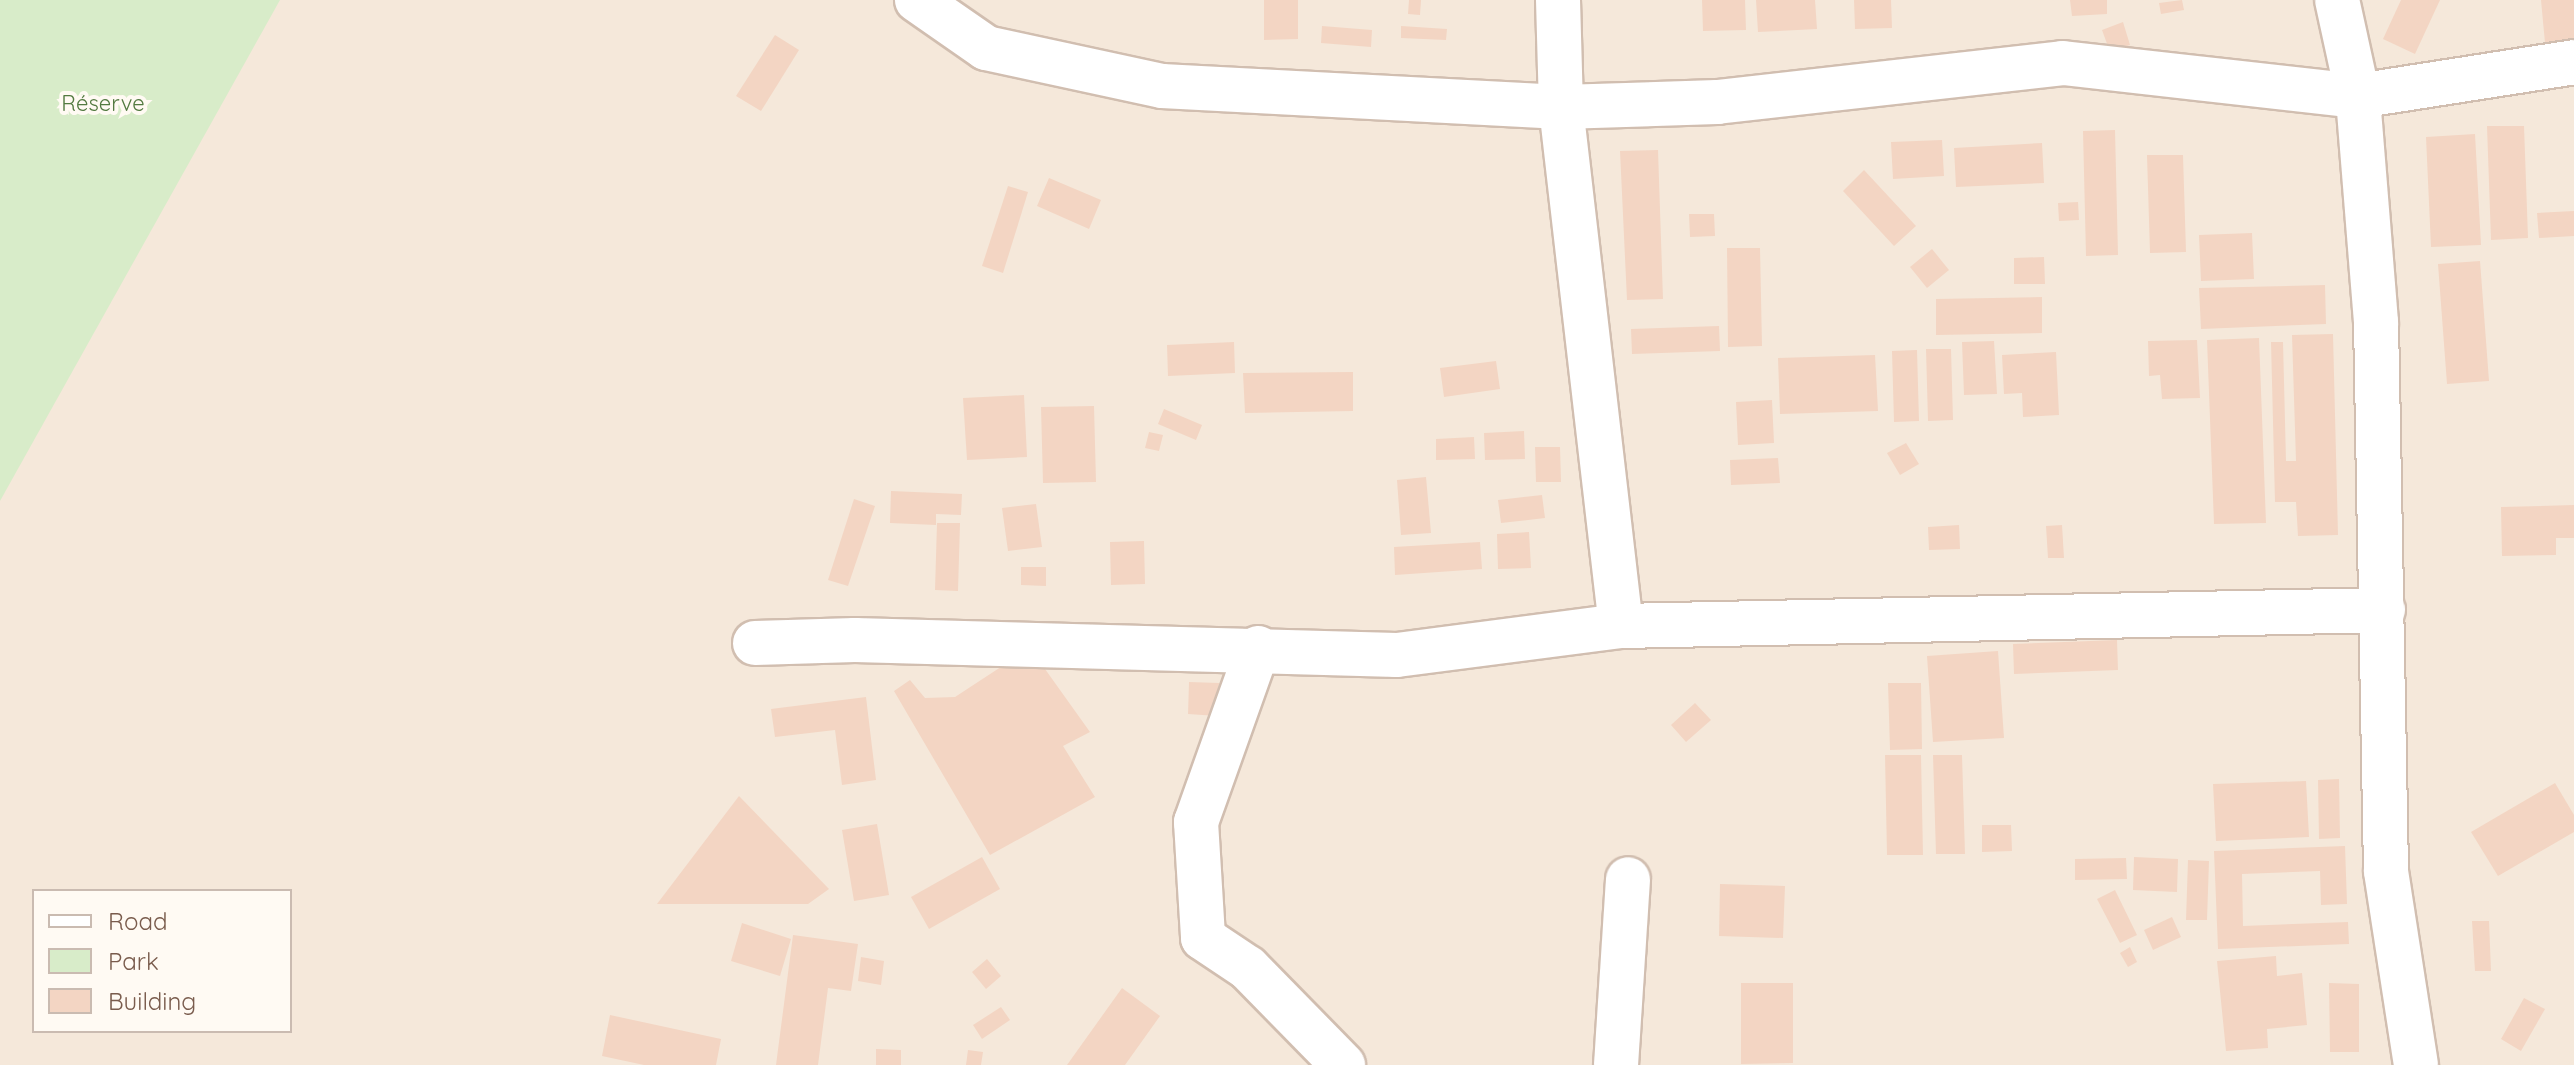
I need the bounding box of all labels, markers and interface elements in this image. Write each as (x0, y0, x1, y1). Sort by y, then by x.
park label: Réserve (61, 91, 145, 117)
legend (32, 889, 292, 1033)
text: Road (108, 906, 168, 936)
text: Park (108, 946, 159, 976)
text: Building (108, 986, 196, 1016)

